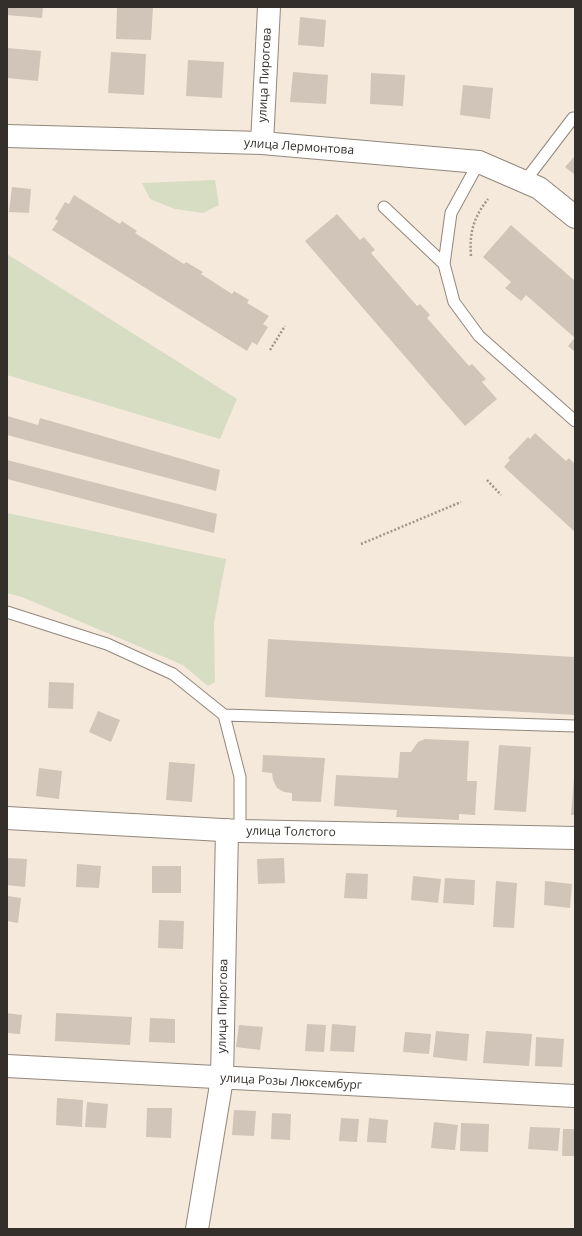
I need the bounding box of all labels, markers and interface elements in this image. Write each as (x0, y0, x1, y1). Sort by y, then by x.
street label: улица Пирогова (255, 27, 275, 123)
street label: улица Лермонтова (243, 136, 355, 158)
street label: улица Толстого (246, 824, 336, 840)
street label: улица Пирогова (215, 959, 231, 1053)
street label: улица Розы Люксембург (220, 1071, 362, 1093)

